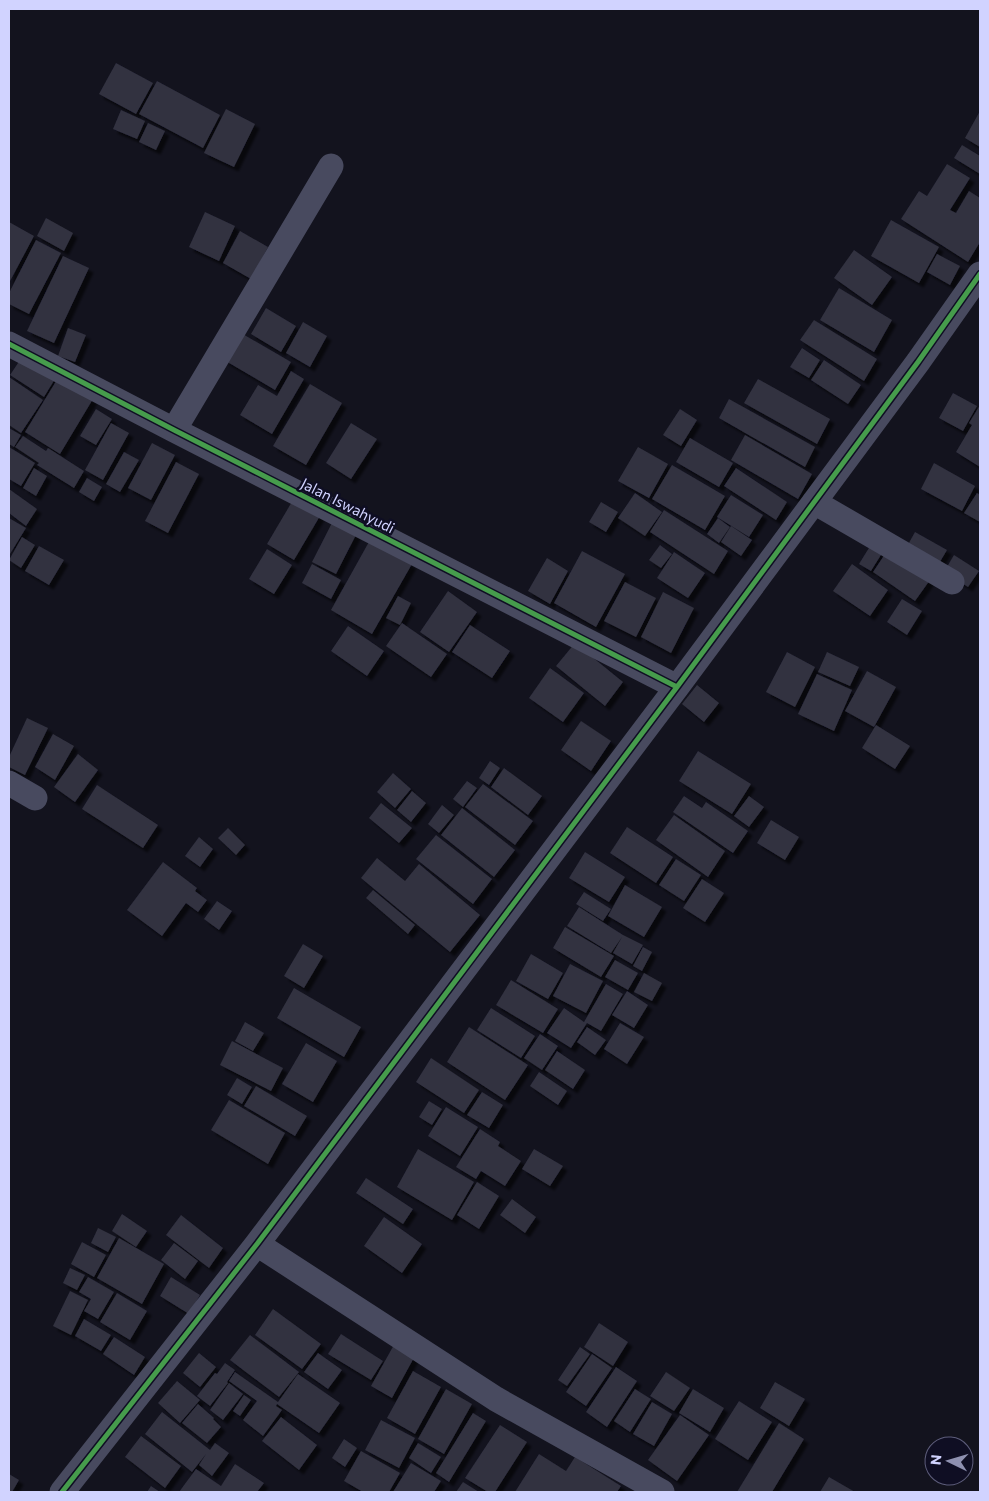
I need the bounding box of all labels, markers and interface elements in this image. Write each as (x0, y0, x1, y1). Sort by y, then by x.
street label: Jalan Iswahyudi (298, 474, 398, 536)
north arrow (924, 1436, 974, 1486)
text: N (927, 1454, 944, 1466)

